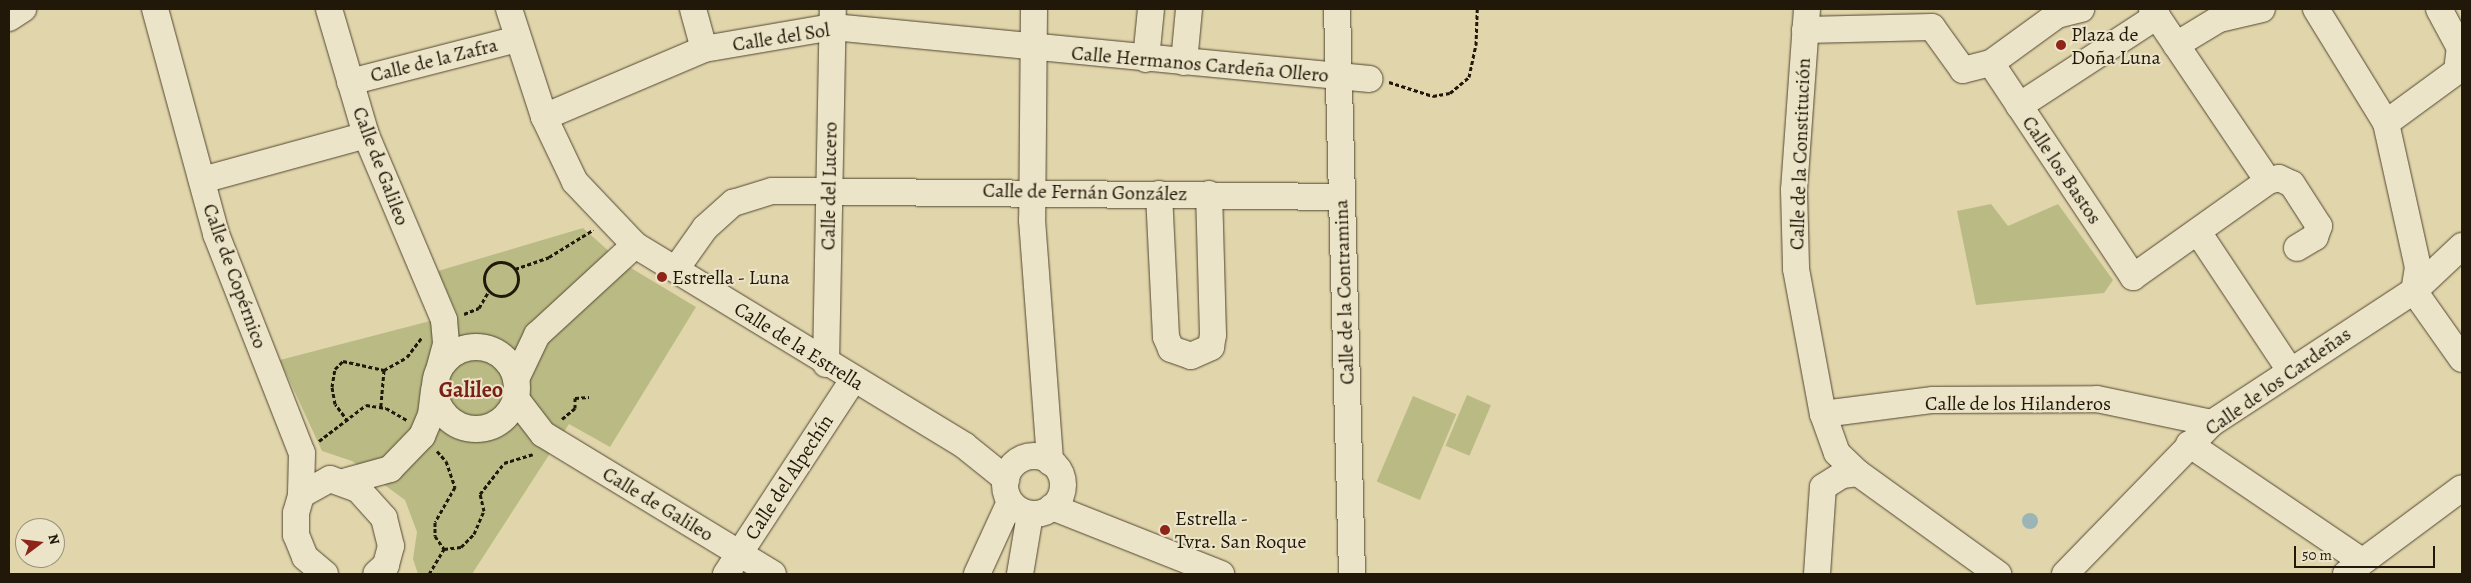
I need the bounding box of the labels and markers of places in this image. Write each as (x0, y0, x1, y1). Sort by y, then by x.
place label: Plaza de Doña Luna (2071, 22, 2161, 69)
marker: Plaza de Doña Luna (2055, 39, 2067, 51)
place label: Estrella - Luna (672, 265, 791, 289)
marker: Estrella - Luna (656, 271, 668, 283)
place label: Estrella - Tvra. San Roque (1175, 506, 1307, 553)
marker: Estrella - Tvra. San Roque (1159, 524, 1171, 536)

